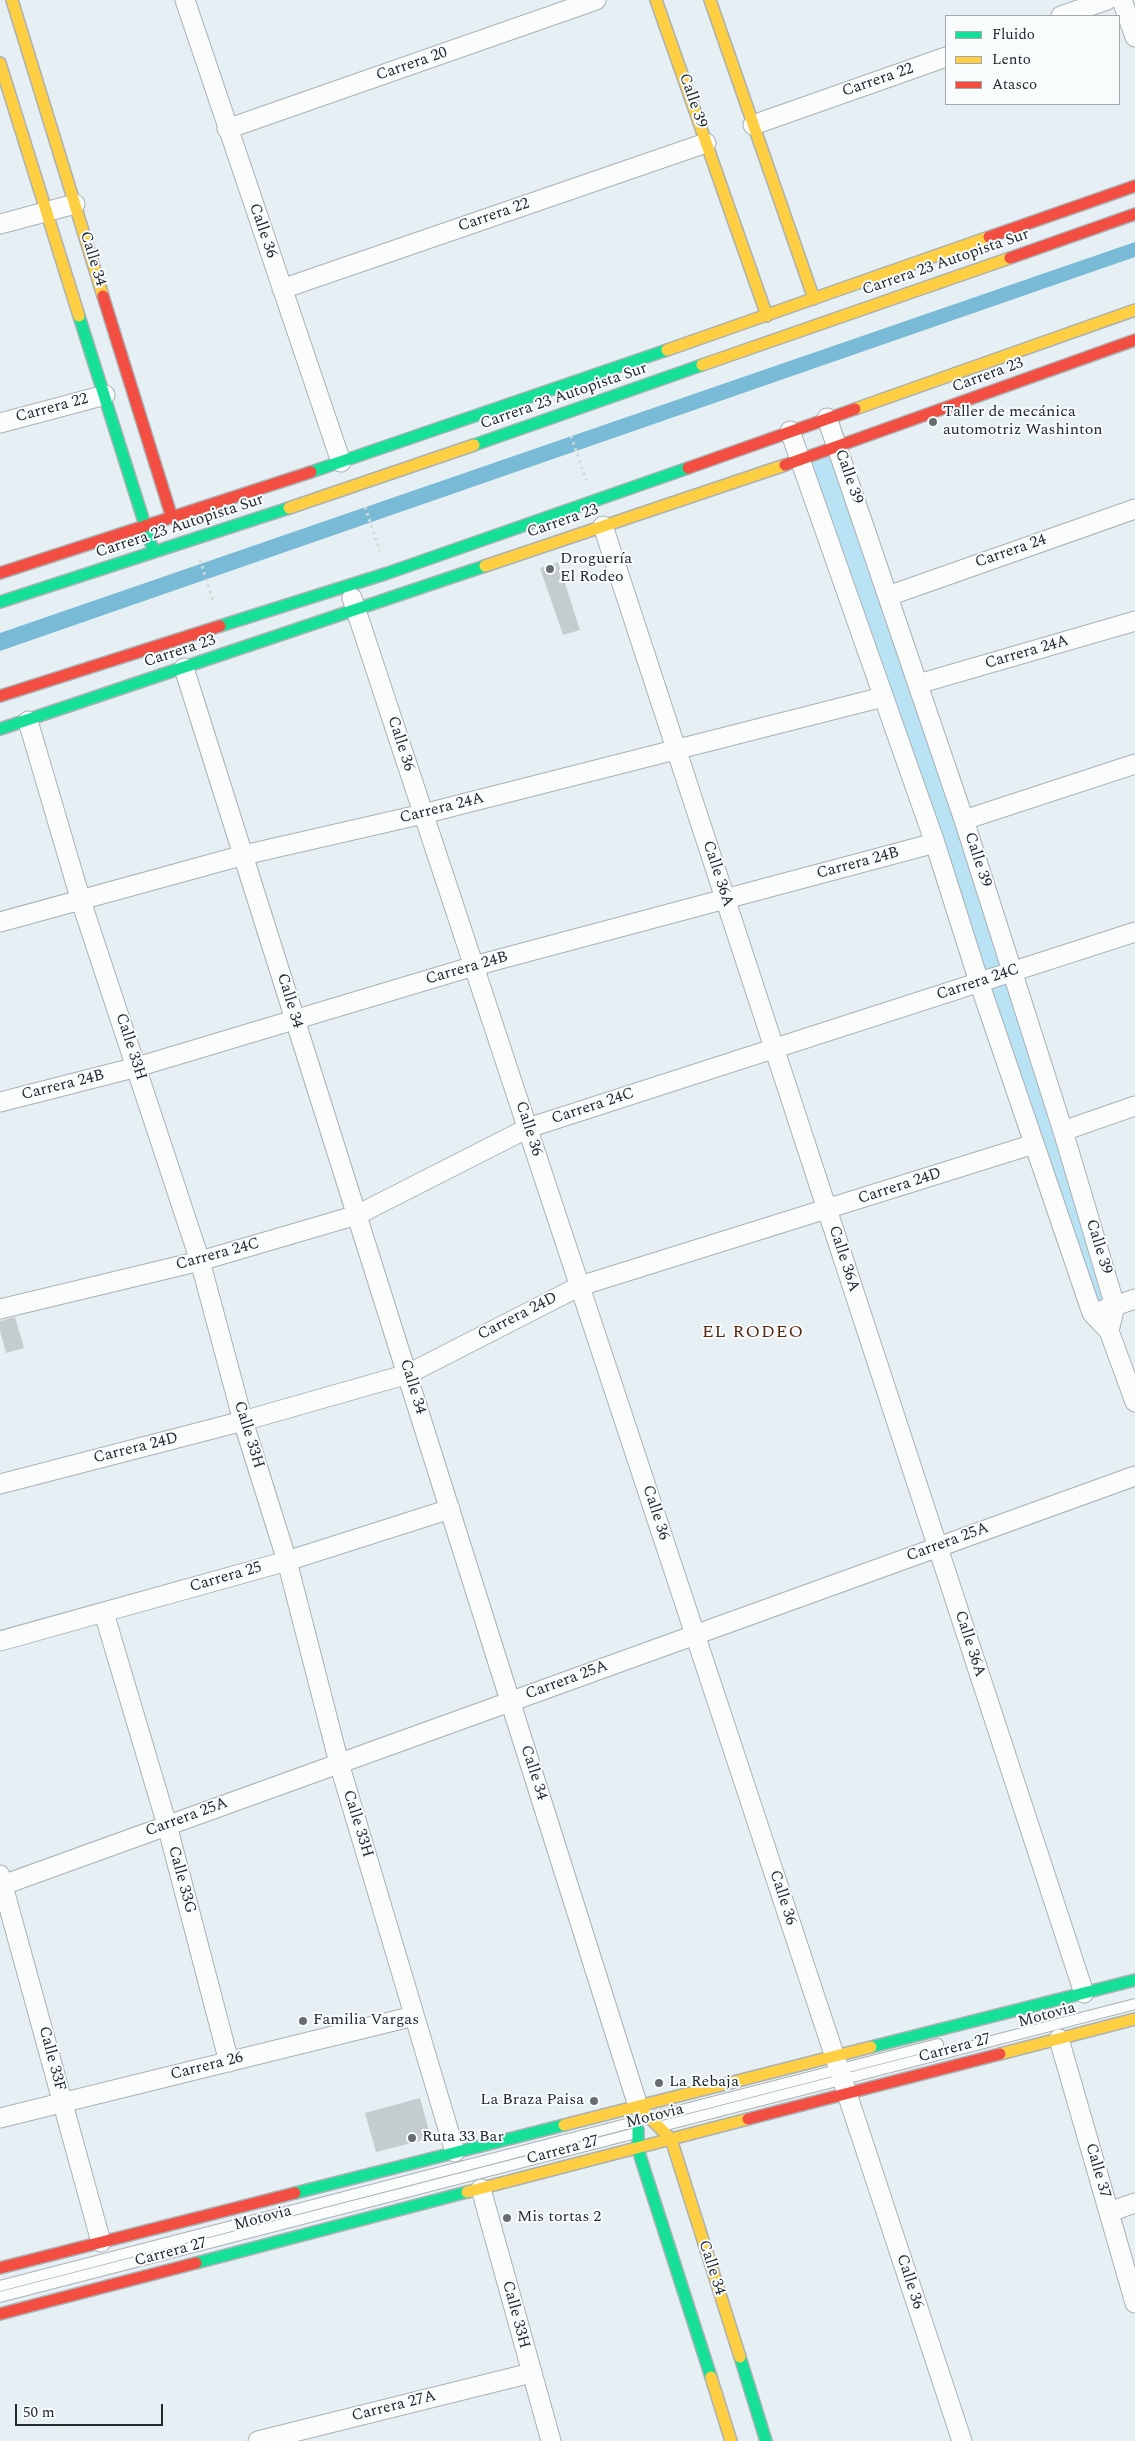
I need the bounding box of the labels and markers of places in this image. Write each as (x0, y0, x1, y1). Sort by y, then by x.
place label: Taller de mecánica automotriz Washinton (943, 403, 1103, 441)
marker: Taller de mecánica automotriz Washinton (927, 416, 939, 428)
place label: Droguería El Rodeo (560, 550, 632, 588)
marker: Droguería El Rodeo (544, 563, 556, 575)
place label: Familia Vargas (313, 2011, 419, 2031)
marker: Familia Vargas (297, 2015, 309, 2027)
place label: La Rebaja (669, 2073, 739, 2093)
marker: La Rebaja (653, 2077, 665, 2089)
place label: La Braza Paisa (480, 2091, 584, 2111)
marker: La Braza Paisa (588, 2095, 600, 2107)
place label: Ruta 33 Bar (422, 2128, 504, 2148)
marker: Ruta 33 Bar (406, 2132, 418, 2144)
place label: Mis tortas 2 (517, 2208, 601, 2228)
marker: Mis tortas 2 (501, 2212, 513, 2224)

